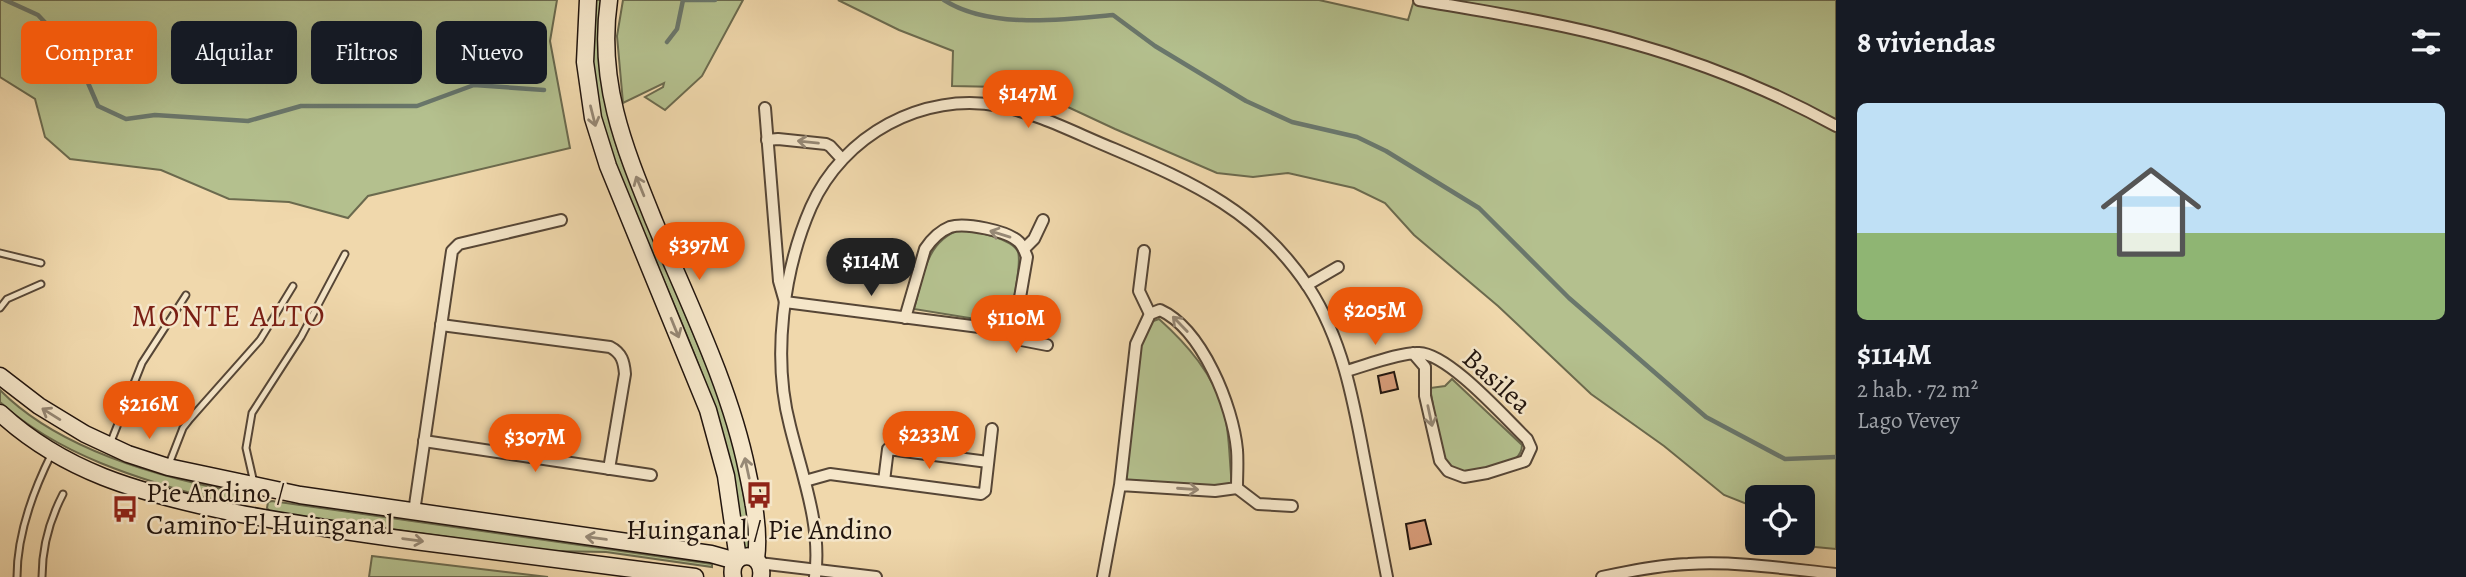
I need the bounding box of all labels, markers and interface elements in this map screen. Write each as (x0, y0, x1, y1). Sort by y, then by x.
chip: Comprar (21, 21, 157, 84)
chip: Alquilar (171, 21, 297, 84)
chip: Filtros (311, 21, 422, 84)
chip: Nuevo (436, 21, 547, 84)
text: 8 viviendas (1857, 22, 1996, 62)
icon: filters (2407, 23, 2445, 61)
pin: $147M (979, 71, 1077, 130)
text: $147M (999, 77, 1057, 108)
one-way arrow (587, 104, 600, 127)
one-way arrow (797, 135, 820, 148)
icon: home (2088, 149, 2214, 275)
one-way arrow (633, 176, 646, 198)
pin: $397M (650, 222, 748, 282)
one-way arrow (990, 226, 1012, 239)
text: $397M (669, 229, 729, 260)
pin: $114M (822, 238, 920, 298)
text: $114M (842, 245, 900, 276)
pin: $205M (1326, 288, 1424, 347)
text: $205M (1344, 294, 1406, 325)
district label: MONTE ALTO (131, 296, 327, 336)
pin: $110M (967, 296, 1065, 355)
text: $110M (987, 302, 1045, 333)
one-way arrow (1172, 316, 1189, 333)
one-way arrow (669, 317, 682, 339)
text: $114M (1857, 334, 1932, 374)
street label: Basilea (1454, 340, 1540, 422)
text: 2 hab. · 72 m² (1857, 374, 1978, 405)
pin: $216M (100, 382, 198, 441)
text: $216M (119, 388, 179, 419)
one-way arrow (1424, 404, 1437, 427)
text: Lago Vevey (1857, 405, 1960, 436)
one-way arrow (41, 406, 61, 420)
pin: $233M (880, 412, 978, 471)
pin: $307M (486, 414, 584, 474)
text: $233M (899, 418, 959, 449)
text: $307M (504, 421, 566, 452)
one-way arrow (739, 457, 753, 480)
place label: Pie Andino / Camino El Huinganal (146, 474, 393, 544)
bus stop icon: Huinganal / Pie Andino (744, 480, 774, 510)
one-way arrow (1176, 483, 1199, 496)
map controls (1745, 485, 1815, 555)
button: locate (1745, 485, 1815, 555)
bus stop icon: Pie Andino / Camino El Huinganal (110, 494, 140, 524)
place label: Huinganal / Pie Andino (626, 511, 892, 549)
one-way arrow (585, 531, 608, 544)
one-way arrow (401, 534, 424, 547)

